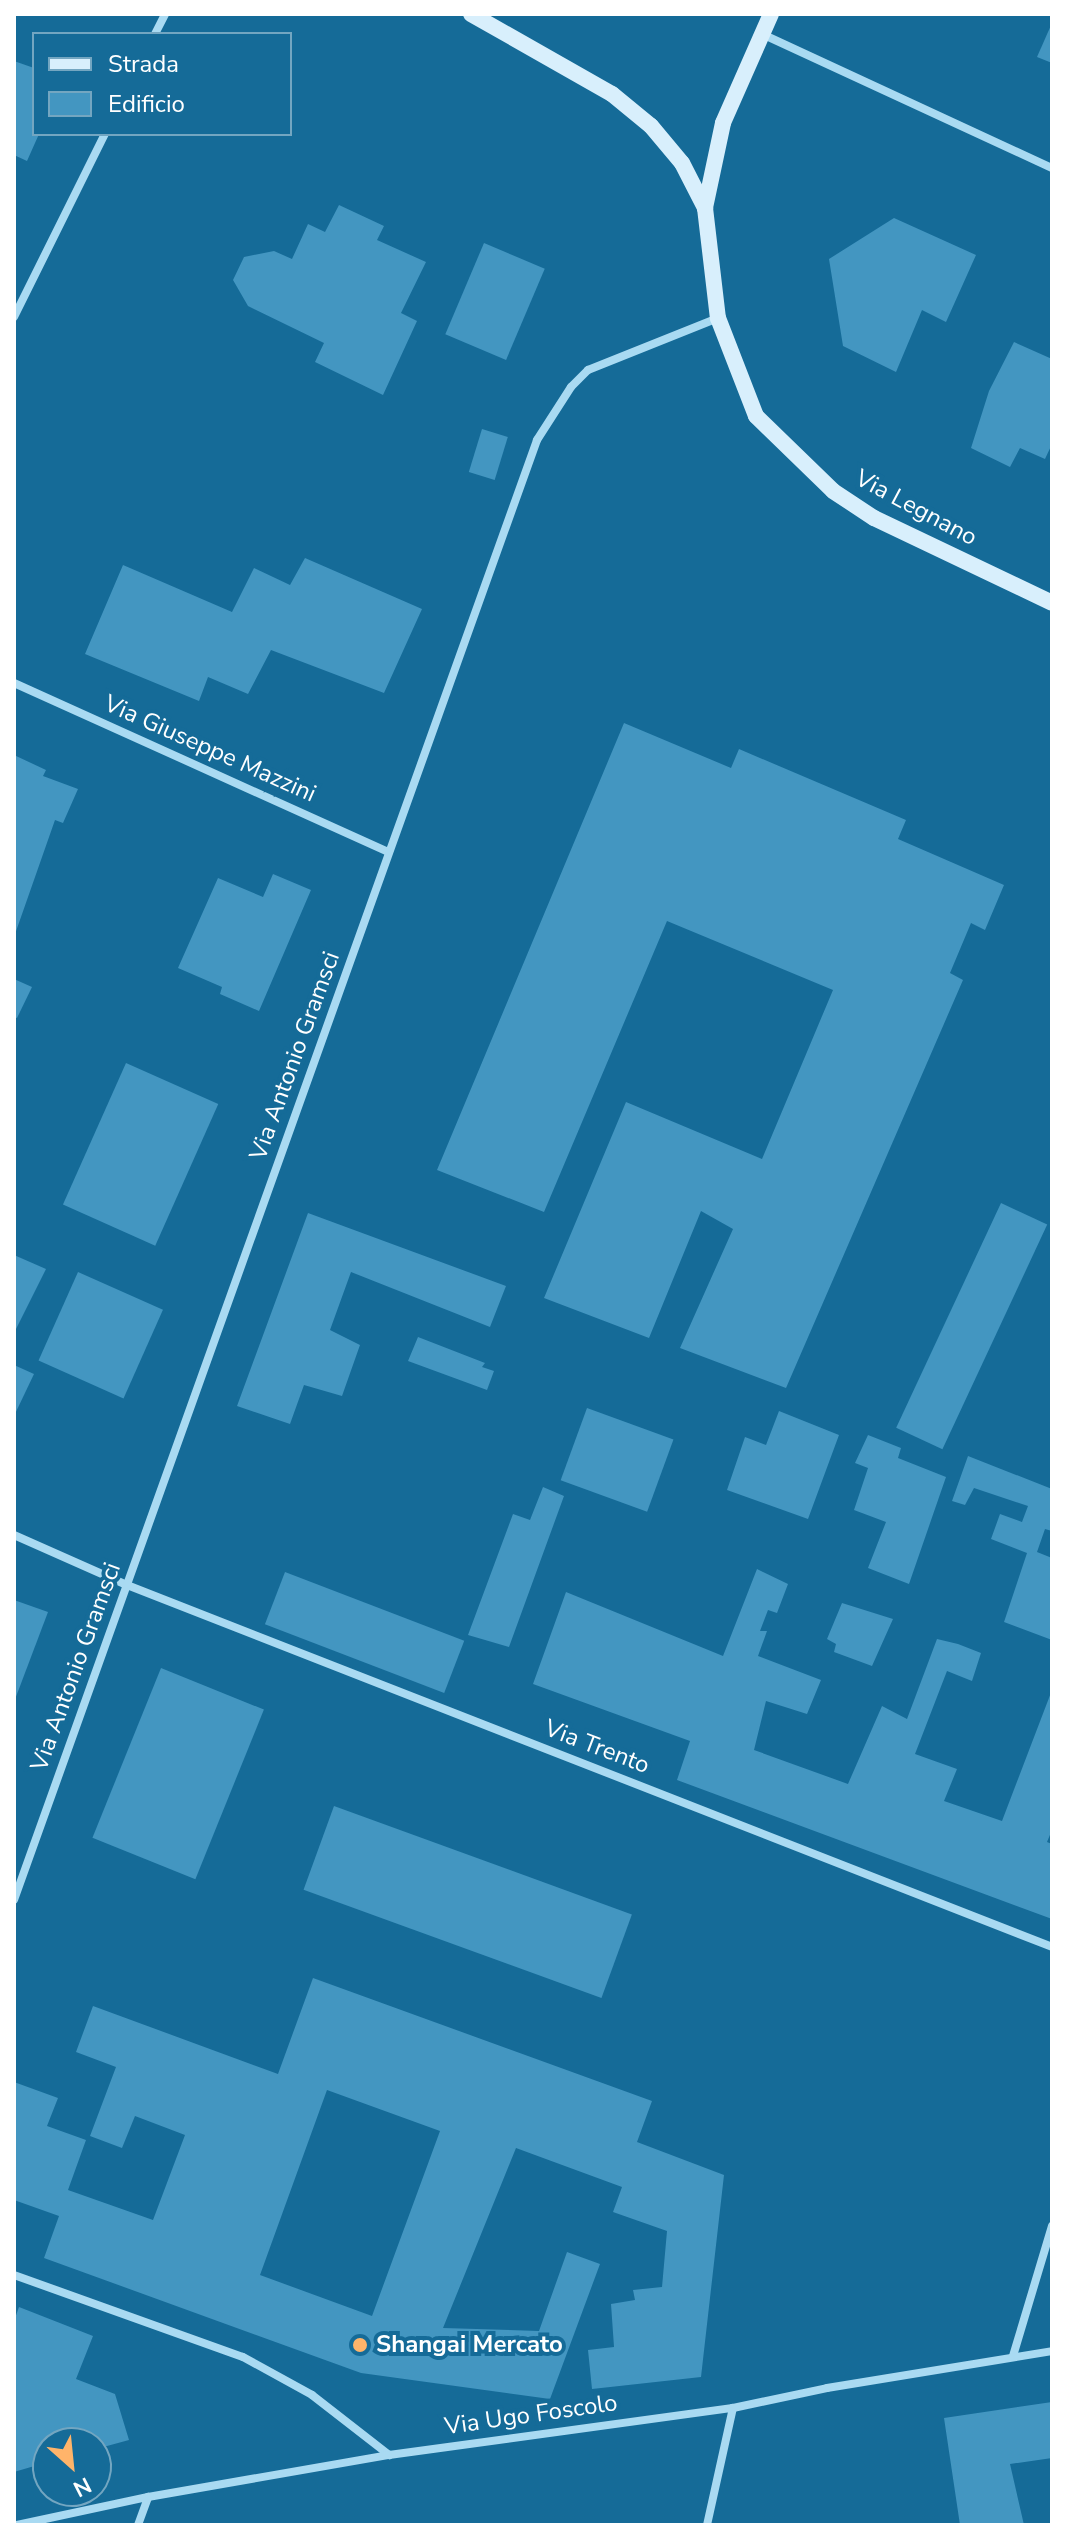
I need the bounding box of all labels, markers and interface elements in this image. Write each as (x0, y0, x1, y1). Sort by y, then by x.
legend (32, 32, 292, 136)
text: Strada (108, 48, 179, 80)
text: Edificio (108, 88, 185, 120)
street label: Via Legnano (850, 464, 982, 552)
street label: Via Giuseppe Mazzini (100, 689, 320, 809)
street label: Via Antonio Gramsci (244, 948, 346, 1164)
street label: Via Antonio Gramsci (25, 1559, 127, 1775)
street label: Via Trento (540, 1714, 654, 1780)
place label: Shangai Mercato (376, 2331, 563, 2359)
marker: Shangai Mercato (351, 2336, 369, 2354)
street label: Via Ugo Foscolo (443, 2389, 619, 2441)
north arrow (32, 2427, 112, 2507)
text: N (68, 2469, 96, 2504)

